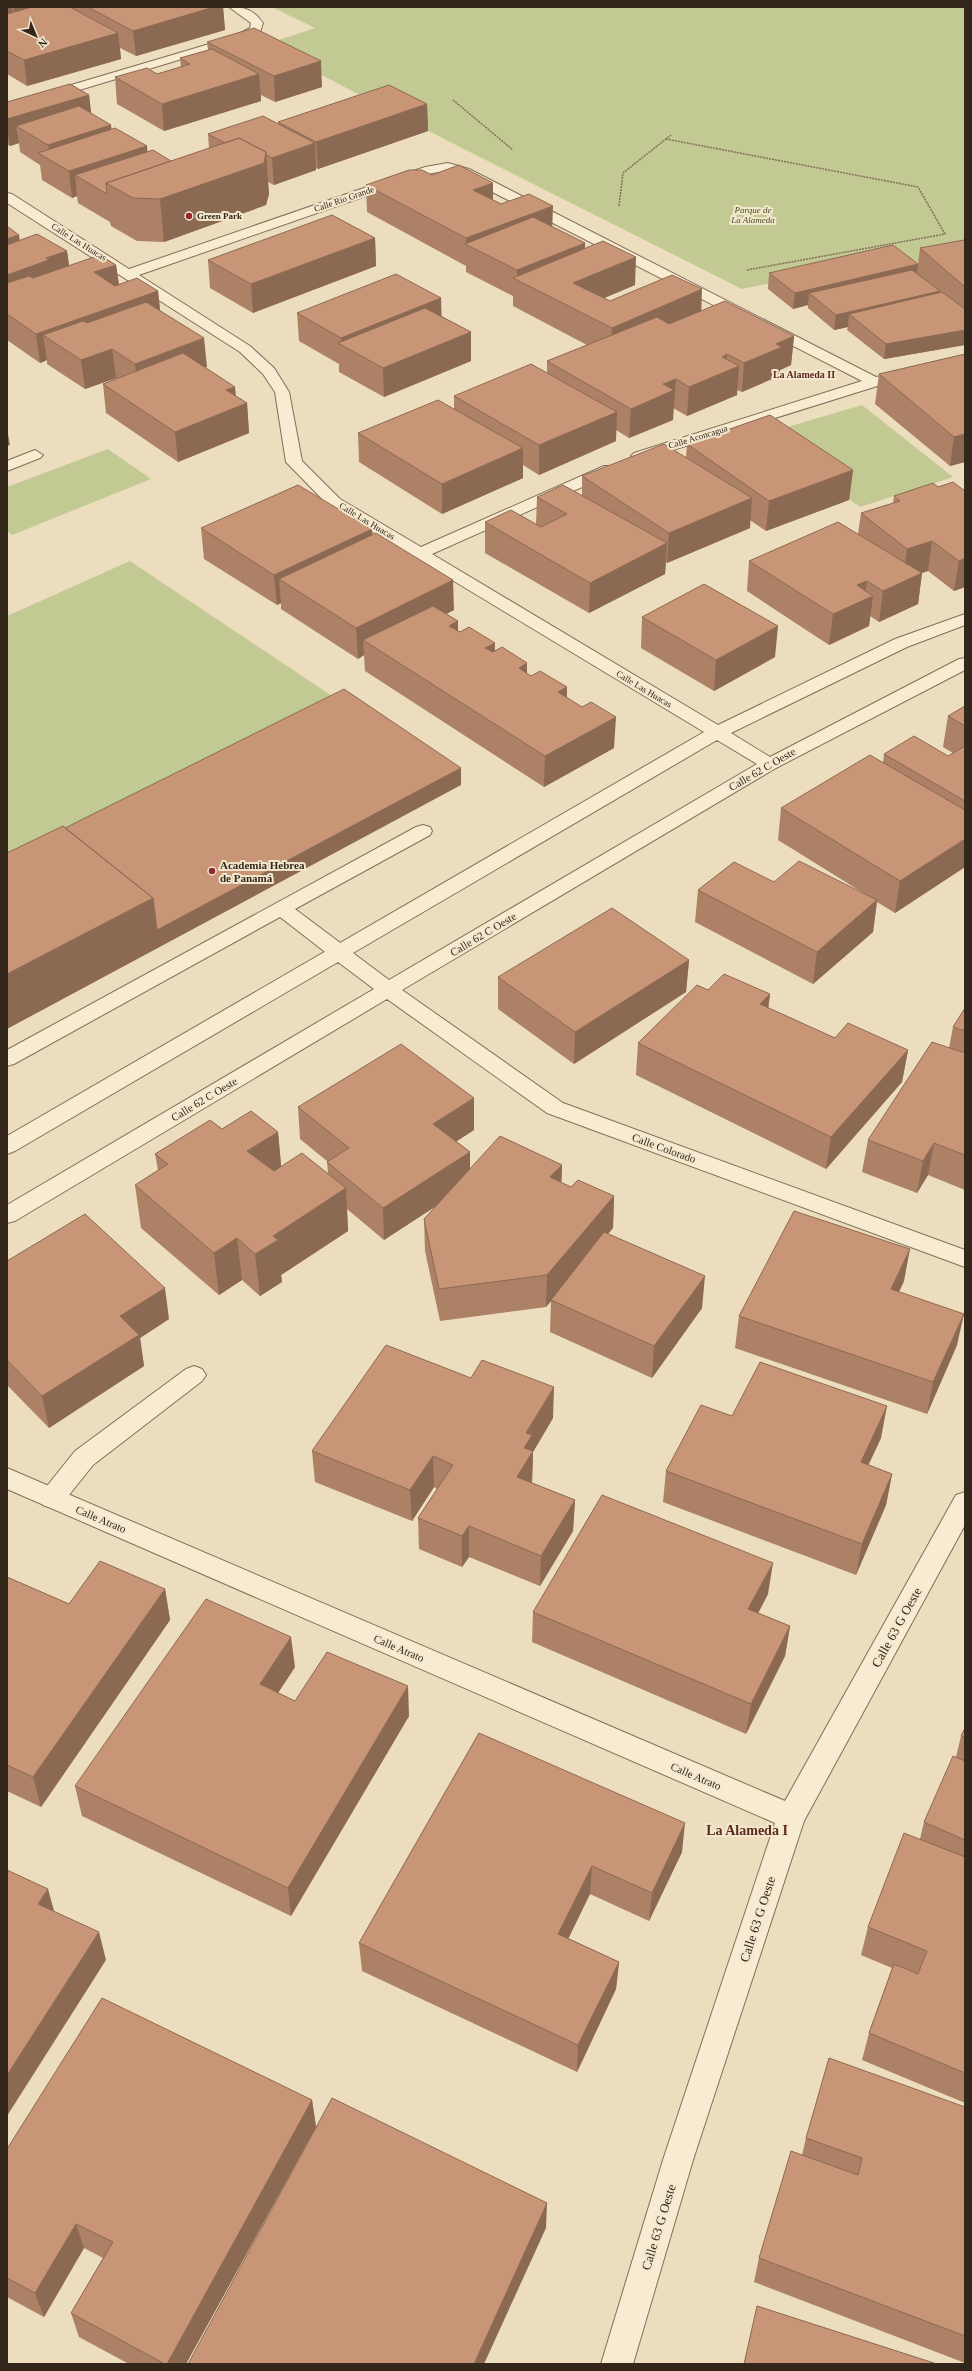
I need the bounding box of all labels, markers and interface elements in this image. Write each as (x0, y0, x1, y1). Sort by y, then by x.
north arrow (16, 16, 56, 56)
text: N (36, 36, 50, 50)
street label: Calle Rio Grande (313, 184, 375, 214)
park label: Parque de La Alameda (730, 205, 775, 225)
marker: Green Park (184, 211, 194, 221)
place label: Green Park (197, 211, 242, 221)
street label: Calle Las Huacas (50, 221, 109, 263)
district label: La Alameda II (773, 369, 835, 380)
street label: Calle Aconcagua (667, 423, 729, 451)
street label: Calle Las Huacas (337, 500, 397, 542)
street label: Calle Las Huacas (614, 668, 674, 710)
street label: Calle 62 C Oeste (727, 745, 798, 793)
place label: Academia Hebrea de Panamá (220, 859, 305, 884)
marker: Academia Hebrea de Panamá (207, 866, 217, 876)
street label: Calle 62 C Oeste (448, 910, 518, 958)
street label: Calle 62 C Oeste (169, 1075, 239, 1123)
street label: Calle Colorado (631, 1131, 698, 1165)
street label: Calle Atrato (74, 1503, 128, 1535)
street label: Calle 63 G Oeste (868, 1584, 925, 1670)
street label: Calle Atrato (372, 1632, 426, 1664)
street label: Calle Atrato (669, 1760, 723, 1792)
district label: La Alameda I (706, 1823, 788, 1838)
street label: Calle 63 G Oeste (737, 1874, 778, 1964)
street label: Calle 63 G Oeste (638, 2182, 679, 2272)

